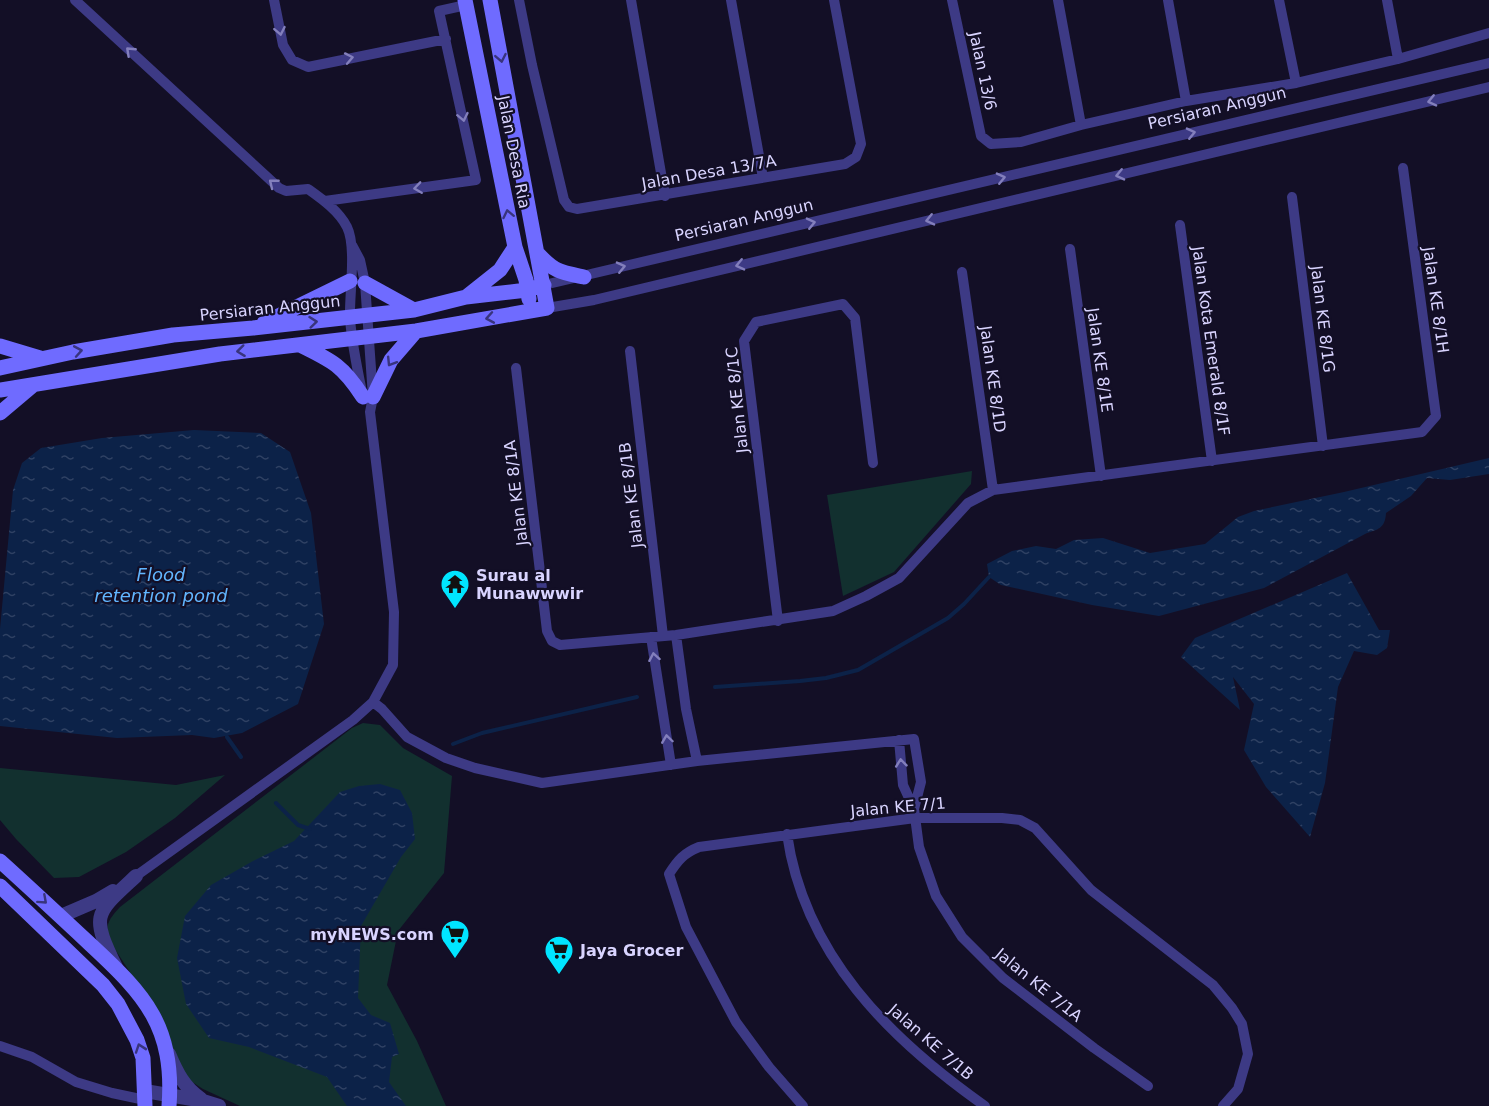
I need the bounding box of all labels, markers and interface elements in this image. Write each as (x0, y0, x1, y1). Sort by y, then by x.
one-way arrow (273, 26, 286, 36)
street label: Jalan 13/6 (965, 29, 1001, 112)
one-way arrow (126, 47, 137, 58)
one-way arrow (494, 52, 507, 62)
one-way arrow (344, 53, 354, 66)
street label: Persiaran Anggun (1146, 83, 1288, 133)
street label: Jalan Desa Ria (494, 93, 534, 210)
one-way arrow (1427, 94, 1437, 107)
one-way arrow (455, 111, 468, 121)
one-way arrow (1186, 127, 1196, 140)
street label: Jalan Desa 13/7A (639, 151, 778, 193)
one-way arrow (1115, 168, 1125, 181)
one-way arrow (996, 172, 1006, 185)
one-way arrow (269, 179, 280, 190)
one-way arrow (413, 182, 422, 194)
street label: Persiaran Anggun (673, 195, 815, 245)
one-way arrow (502, 209, 515, 219)
one-way arrow (925, 213, 935, 226)
one-way arrow (806, 217, 816, 230)
street label: Jalan Kota Emerald 8/1F (1188, 244, 1234, 437)
street label: Jalan KE 8/1H (1419, 244, 1453, 355)
one-way arrow (736, 258, 746, 271)
one-way arrow (616, 262, 626, 275)
street label: Jalan KE 8/1G (1307, 263, 1339, 374)
street label: Persiaran Anggun (199, 291, 341, 325)
street label: Jalan KE 8/1E (1083, 305, 1117, 414)
one-way arrow (485, 312, 494, 324)
one-way arrow (308, 316, 317, 329)
street label: Jalan KE 8/1D (976, 323, 1010, 434)
one-way arrow (72, 345, 82, 358)
one-way arrow (237, 345, 246, 357)
street label: Jalan KE 8/1C (722, 346, 752, 455)
one-way arrow (387, 356, 399, 366)
street label: Jalan KE 8/1A (500, 439, 532, 548)
street label: Jalan KE 8/1B (615, 441, 647, 550)
water label: Flood retention pond (94, 564, 228, 606)
place label: Surau al Munawwwir (476, 566, 583, 603)
temple icon: Surau al Munawwwir (439, 568, 471, 610)
one-way arrow (649, 652, 661, 662)
one-way arrow (662, 734, 674, 743)
one-way arrow (895, 758, 907, 767)
street label: Jalan KE 7/1 (849, 793, 946, 821)
one-way arrow (37, 893, 47, 904)
supermarket icon: myNEWS.com (439, 918, 471, 960)
place label: myNEWS.com (310, 925, 434, 944)
supermarket icon: Jaya Grocer (543, 934, 575, 976)
place label: Jaya Grocer (579, 941, 683, 960)
street label: Jalan KE 7/1A (991, 944, 1086, 1026)
street label: Jalan KE 7/1B (884, 999, 977, 1084)
one-way arrow (134, 1043, 147, 1054)

